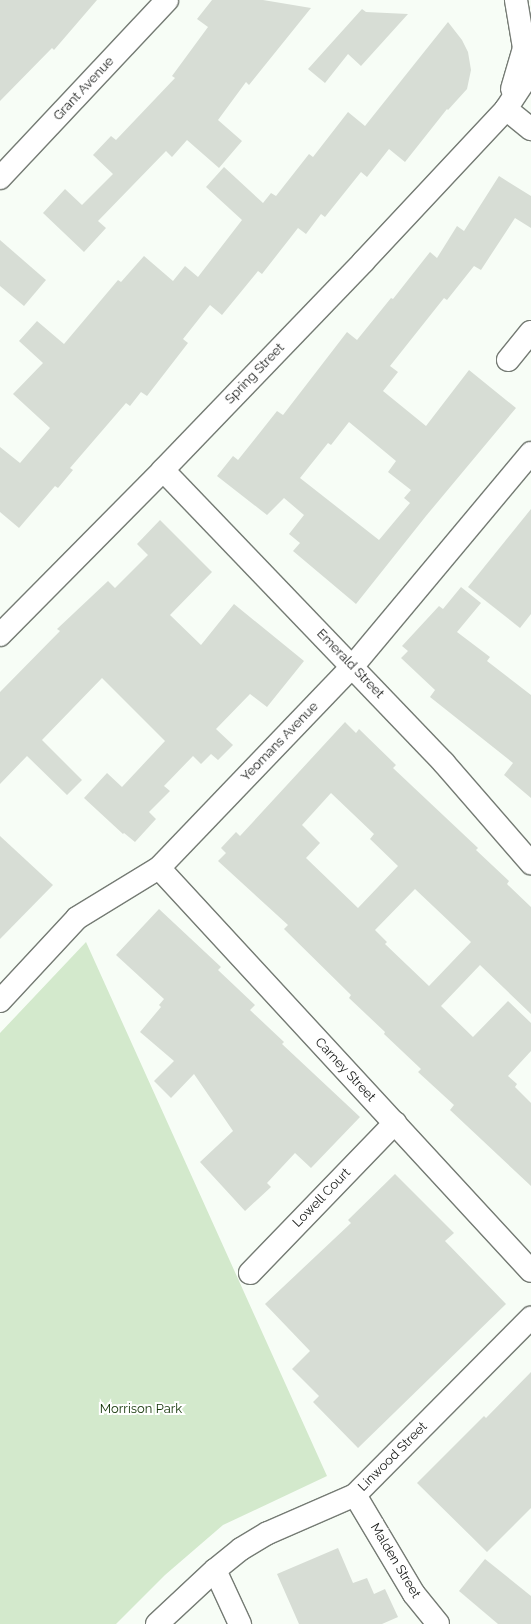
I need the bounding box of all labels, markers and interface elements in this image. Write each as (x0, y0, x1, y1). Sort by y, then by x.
street label: Grant Avenue (50, 54, 118, 124)
street label: Spring Street (222, 340, 288, 408)
street label: Emerald Street (313, 626, 387, 702)
street label: Yeomans Avenue (238, 699, 322, 785)
street label: Carney Street (311, 1035, 379, 1105)
street label: Lowell Court (290, 1165, 354, 1231)
park label: Morrison Park (100, 1401, 182, 1417)
street label: Linwood Street (355, 1419, 431, 1495)
street label: Malden Street (367, 1521, 423, 1601)

